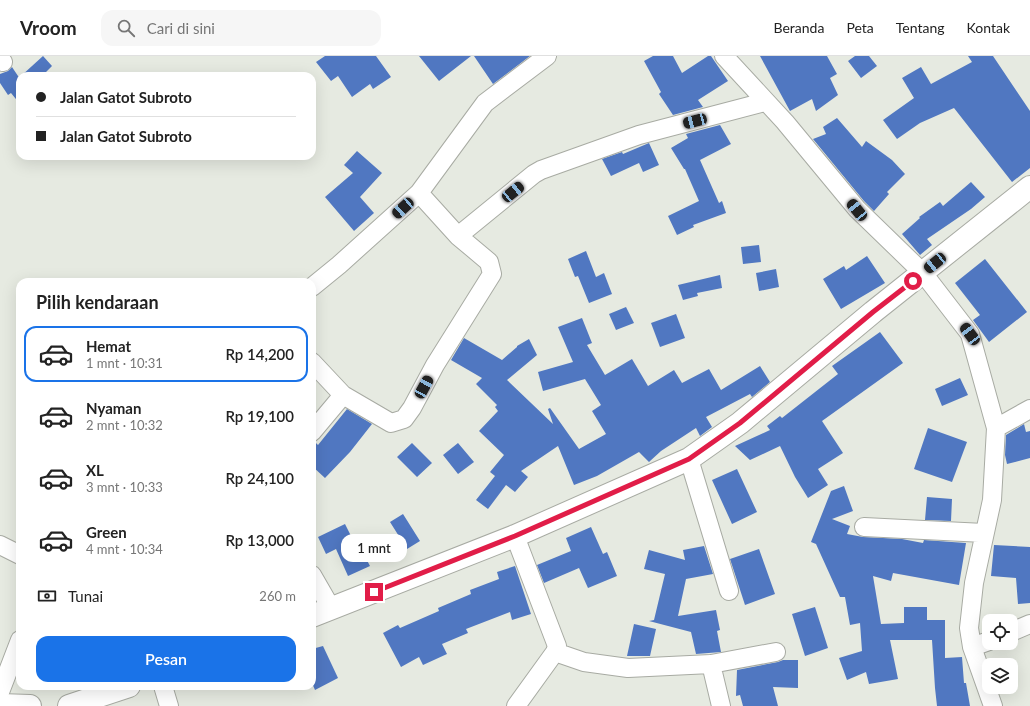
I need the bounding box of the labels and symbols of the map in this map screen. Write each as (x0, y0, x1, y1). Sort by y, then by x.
car (682, 112, 708, 130)
car (500, 180, 526, 204)
car (390, 196, 416, 220)
car (845, 197, 869, 223)
car (922, 251, 948, 275)
route start (904, 272, 922, 290)
car (958, 321, 982, 347)
car (413, 374, 435, 400)
callout: 1 mnt (341, 534, 407, 562)
route end (365, 583, 383, 601)

